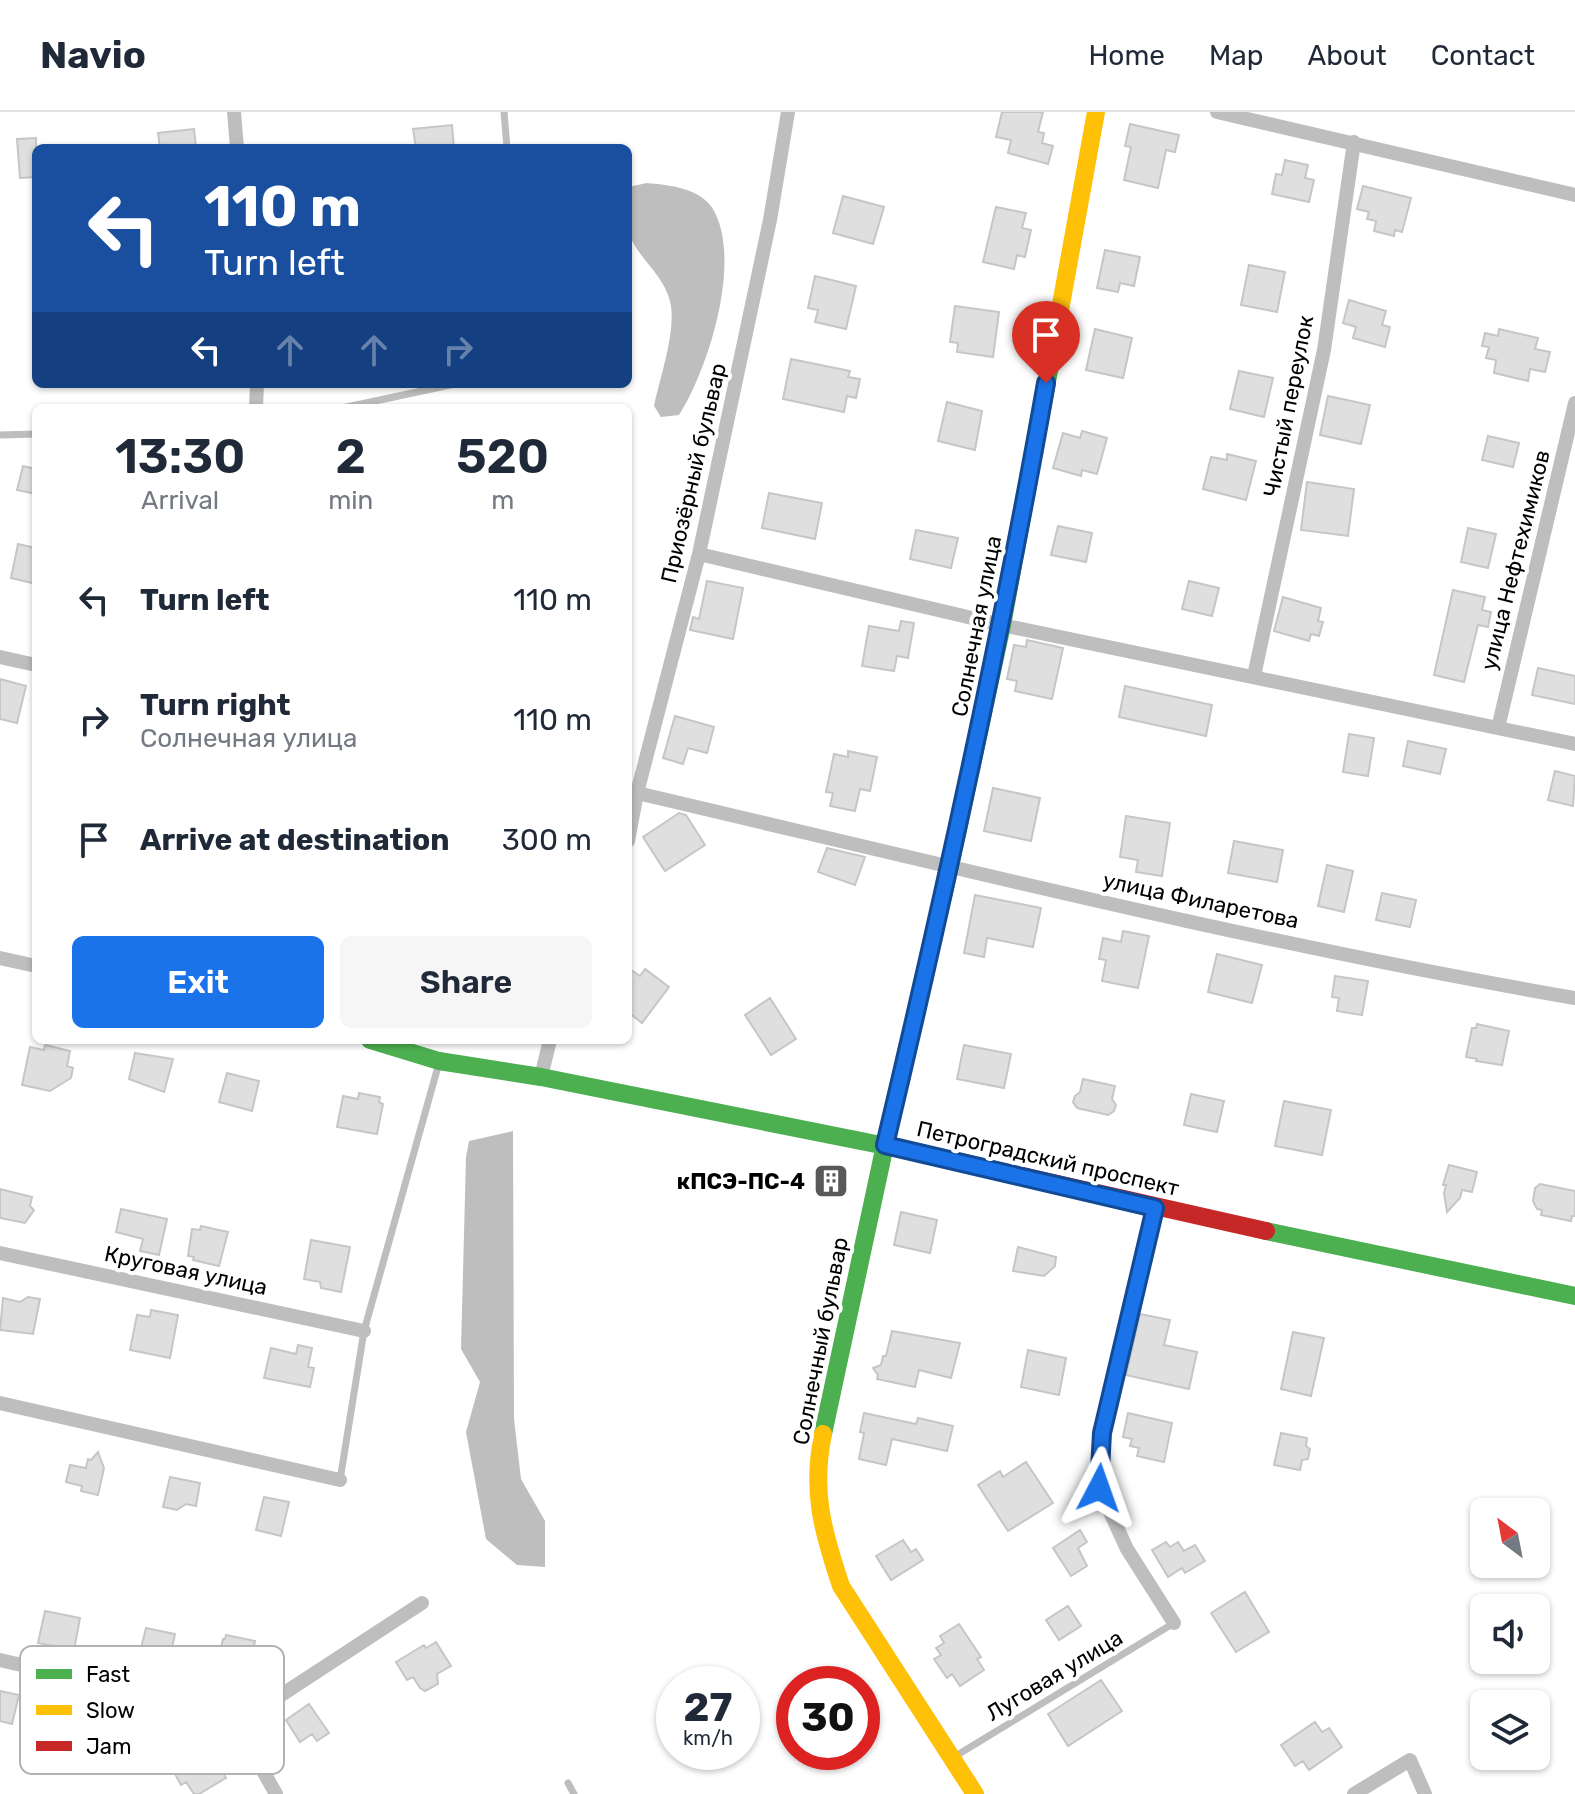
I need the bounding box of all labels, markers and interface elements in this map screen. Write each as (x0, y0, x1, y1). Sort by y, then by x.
text: Navio (40, 32, 146, 78)
text: Home (1088, 39, 1165, 72)
text: Map (1209, 39, 1263, 72)
text: About (1307, 39, 1387, 72)
text: Contact (1431, 39, 1535, 72)
text: 110 m (204, 174, 361, 240)
icon: left (72, 176, 176, 280)
text: Turn left (204, 241, 345, 284)
pin (1012, 301, 1080, 383)
icon: arrive (1024, 313, 1068, 357)
street label: Чистый переулок (1258, 313, 1319, 499)
icon: left (184, 328, 228, 372)
icon: ahead (268, 328, 312, 372)
icon: ahead (352, 328, 396, 372)
icon: right (436, 328, 480, 372)
street label: Приозёрный бульвар (655, 361, 732, 586)
text: 13:30 (115, 428, 245, 485)
text: 2 (336, 428, 366, 485)
text: 520 (456, 428, 549, 485)
street label: улица Нефтехимиков (1475, 447, 1556, 673)
text: Arrival (141, 485, 219, 516)
text: min (328, 485, 373, 516)
text: m (491, 485, 514, 516)
street label: Солнечная улица (946, 533, 1007, 719)
icon: left (72, 578, 116, 622)
text: Turn left (140, 582, 270, 618)
text: 110 m (513, 582, 592, 618)
text: Turn right (140, 687, 291, 723)
icon: right (72, 698, 116, 742)
text: 110 m (513, 702, 592, 738)
text: Солнечная улица (140, 723, 357, 754)
icon: arrive (72, 818, 116, 862)
text: Arrive at destination (140, 822, 450, 858)
text: 300 m (502, 822, 592, 858)
street label: улица Филаретова (1100, 867, 1301, 934)
button: Exit (72, 936, 324, 1028)
button: Share (340, 936, 592, 1028)
street label: Петроградский проспект (914, 1115, 1182, 1202)
building icon: кПСЭ-ПС-4 (812, 1162, 850, 1200)
place label: кПСЭ-ПС-4 (677, 1168, 805, 1195)
street label: Солнечный бульвар (787, 1235, 854, 1447)
street label: Круговая улица (102, 1240, 270, 1301)
position arrow (1057, 1446, 1141, 1530)
north arrow (1470, 1498, 1550, 1578)
map controls (1470, 1498, 1550, 1770)
button: sound (1470, 1594, 1550, 1674)
street label: Луговая улица (981, 1624, 1127, 1727)
legend (20, 1646, 284, 1774)
text: Fast (86, 1661, 131, 1688)
speed limit sign: 30 (776, 1666, 880, 1770)
text: 27 (684, 1684, 732, 1731)
button: layers (1470, 1690, 1550, 1770)
text: Slow (86, 1697, 135, 1724)
text: km/h (683, 1726, 733, 1750)
text: Jam (86, 1733, 132, 1760)

